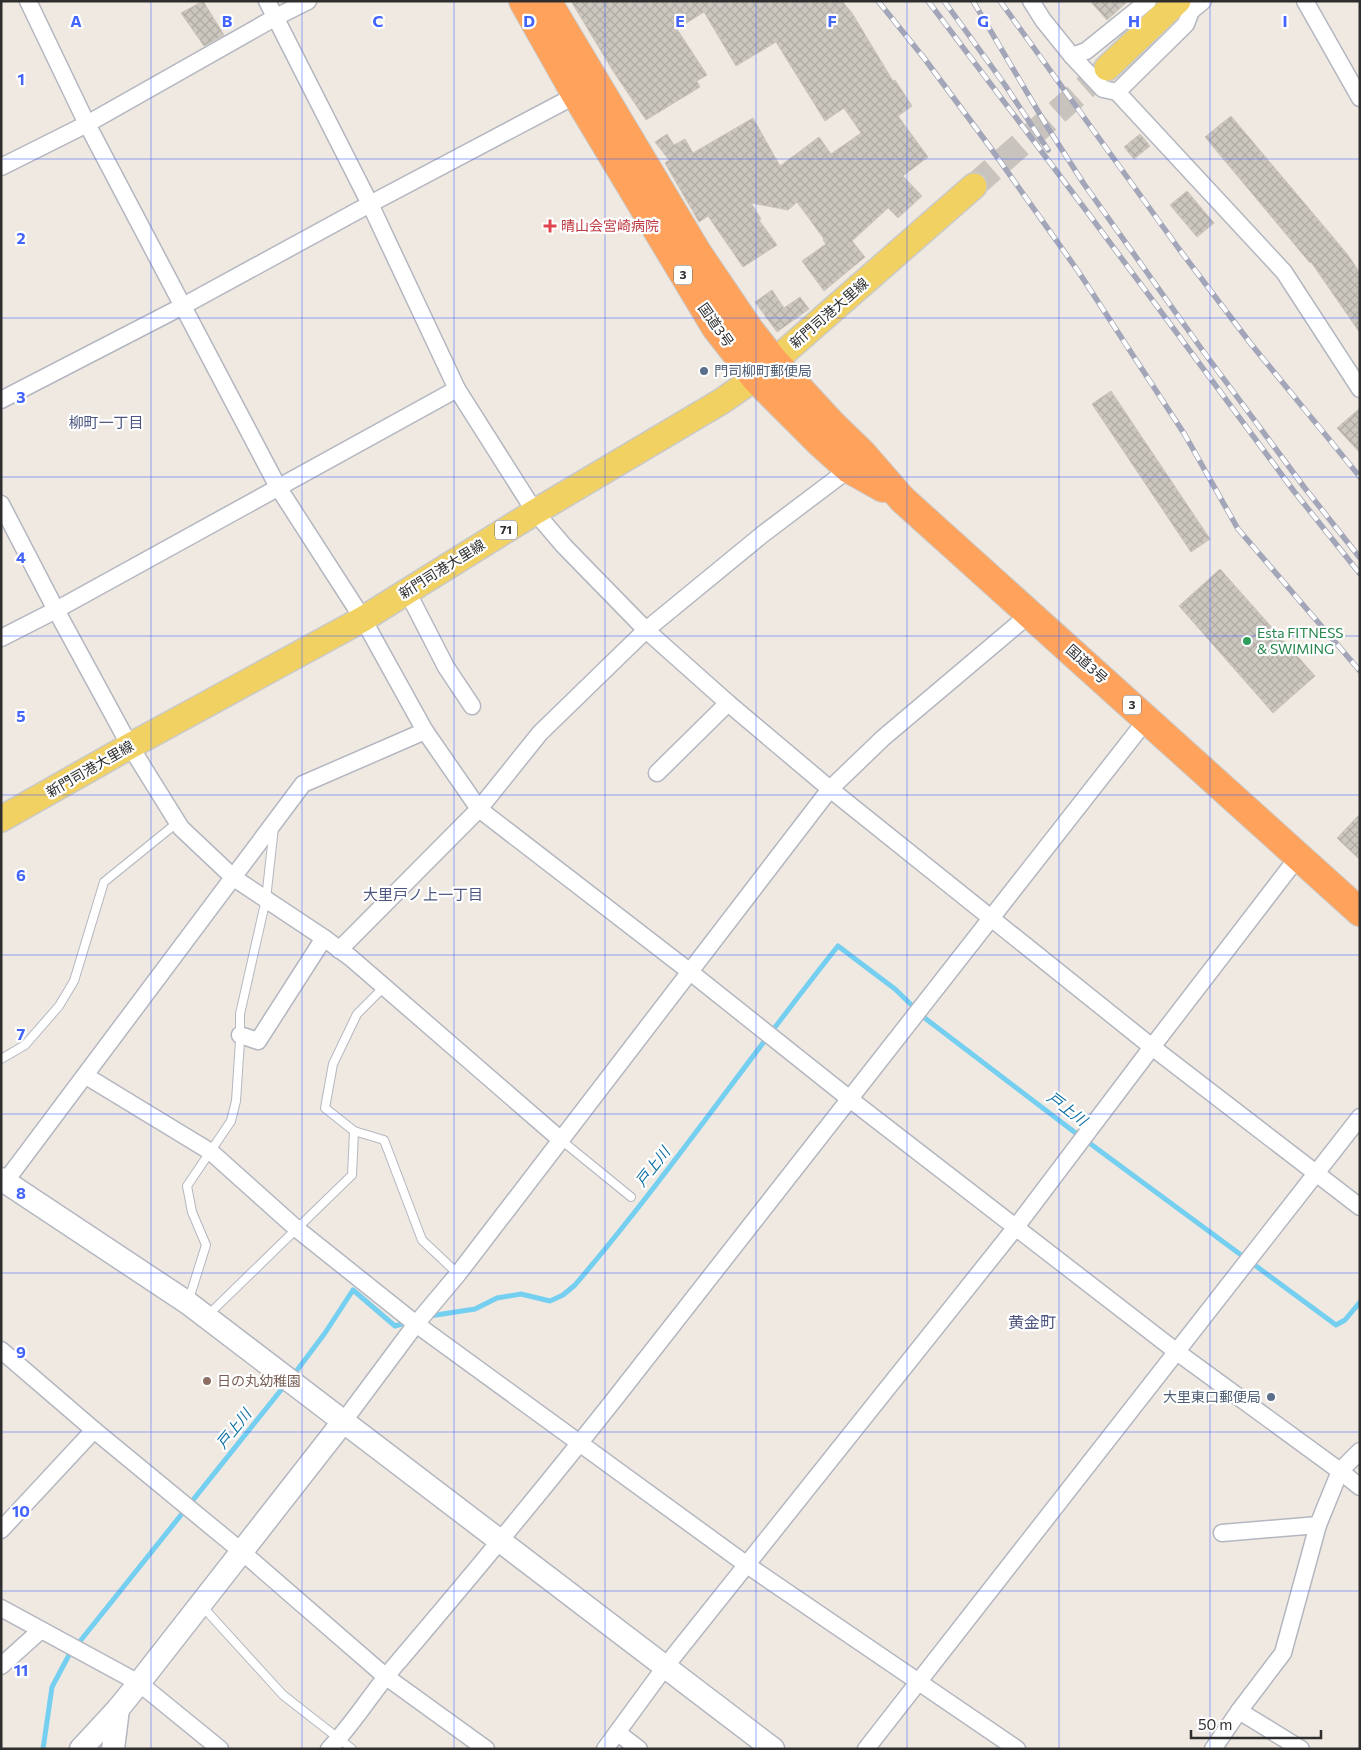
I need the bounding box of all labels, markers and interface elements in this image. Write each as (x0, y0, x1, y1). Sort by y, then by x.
text: A (70, 11, 82, 30)
text: B (222, 11, 233, 30)
text: C (373, 11, 384, 30)
text: D (523, 11, 535, 30)
text: E (675, 11, 685, 30)
text: F (827, 11, 837, 30)
text: G (977, 11, 989, 30)
text: H (1128, 11, 1140, 30)
text: I (1282, 11, 1288, 30)
text: 1 (17, 69, 25, 88)
place label: 晴山会宮崎病院 (561, 217, 659, 234)
marker: 晴山会宮崎病院 (543, 219, 557, 233)
text: 2 (16, 228, 26, 247)
road number: 3 (674, 266, 692, 284)
street label: 新門司港大里線 (786, 274, 871, 351)
street label: 国道3号 (695, 299, 738, 350)
place label: 門司柳町郵便局 (714, 362, 812, 379)
marker: 門司柳町郵便局 (698, 365, 710, 377)
text: 3 (16, 387, 26, 406)
district label: 柳町一丁目 (68, 413, 144, 431)
road number: 71 (495, 520, 517, 540)
street label: 新門司港大里線 (396, 535, 488, 602)
text: 4 (16, 547, 26, 566)
place label: Esta FITNESS & SWIMING (1257, 624, 1344, 657)
marker: Esta FITNESS & SWIMING (1241, 635, 1253, 647)
street label: 国道3号 (1063, 641, 1112, 687)
road number: 3 (1123, 696, 1141, 714)
text: 5 (16, 706, 26, 725)
street label: 新門司港大里線 (43, 737, 136, 800)
text: 6 (16, 865, 26, 884)
district label: 大里戸ノ上一丁目 (363, 885, 483, 903)
text: 7 (17, 1024, 26, 1043)
water label: 戸上川 (1044, 1087, 1093, 1130)
water label: 戸上川 (631, 1142, 674, 1190)
text: 8 (16, 1183, 26, 1202)
district label: 黄金町 (1008, 1312, 1056, 1331)
text: 9 (16, 1342, 26, 1361)
place label: 日の丸幼稚園 (217, 1372, 301, 1389)
marker: 日の丸幼稚園 (201, 1375, 213, 1387)
place label: 大里東口郵便局 (1163, 1388, 1261, 1405)
marker: 大里東口郵便局 (1265, 1391, 1277, 1403)
water label: 戸上川 (212, 1404, 256, 1452)
text: 10 (12, 1501, 30, 1520)
text: 11 (14, 1660, 28, 1679)
scale bar (1191, 1708, 1321, 1740)
text: 50 m (1198, 1715, 1232, 1733)

